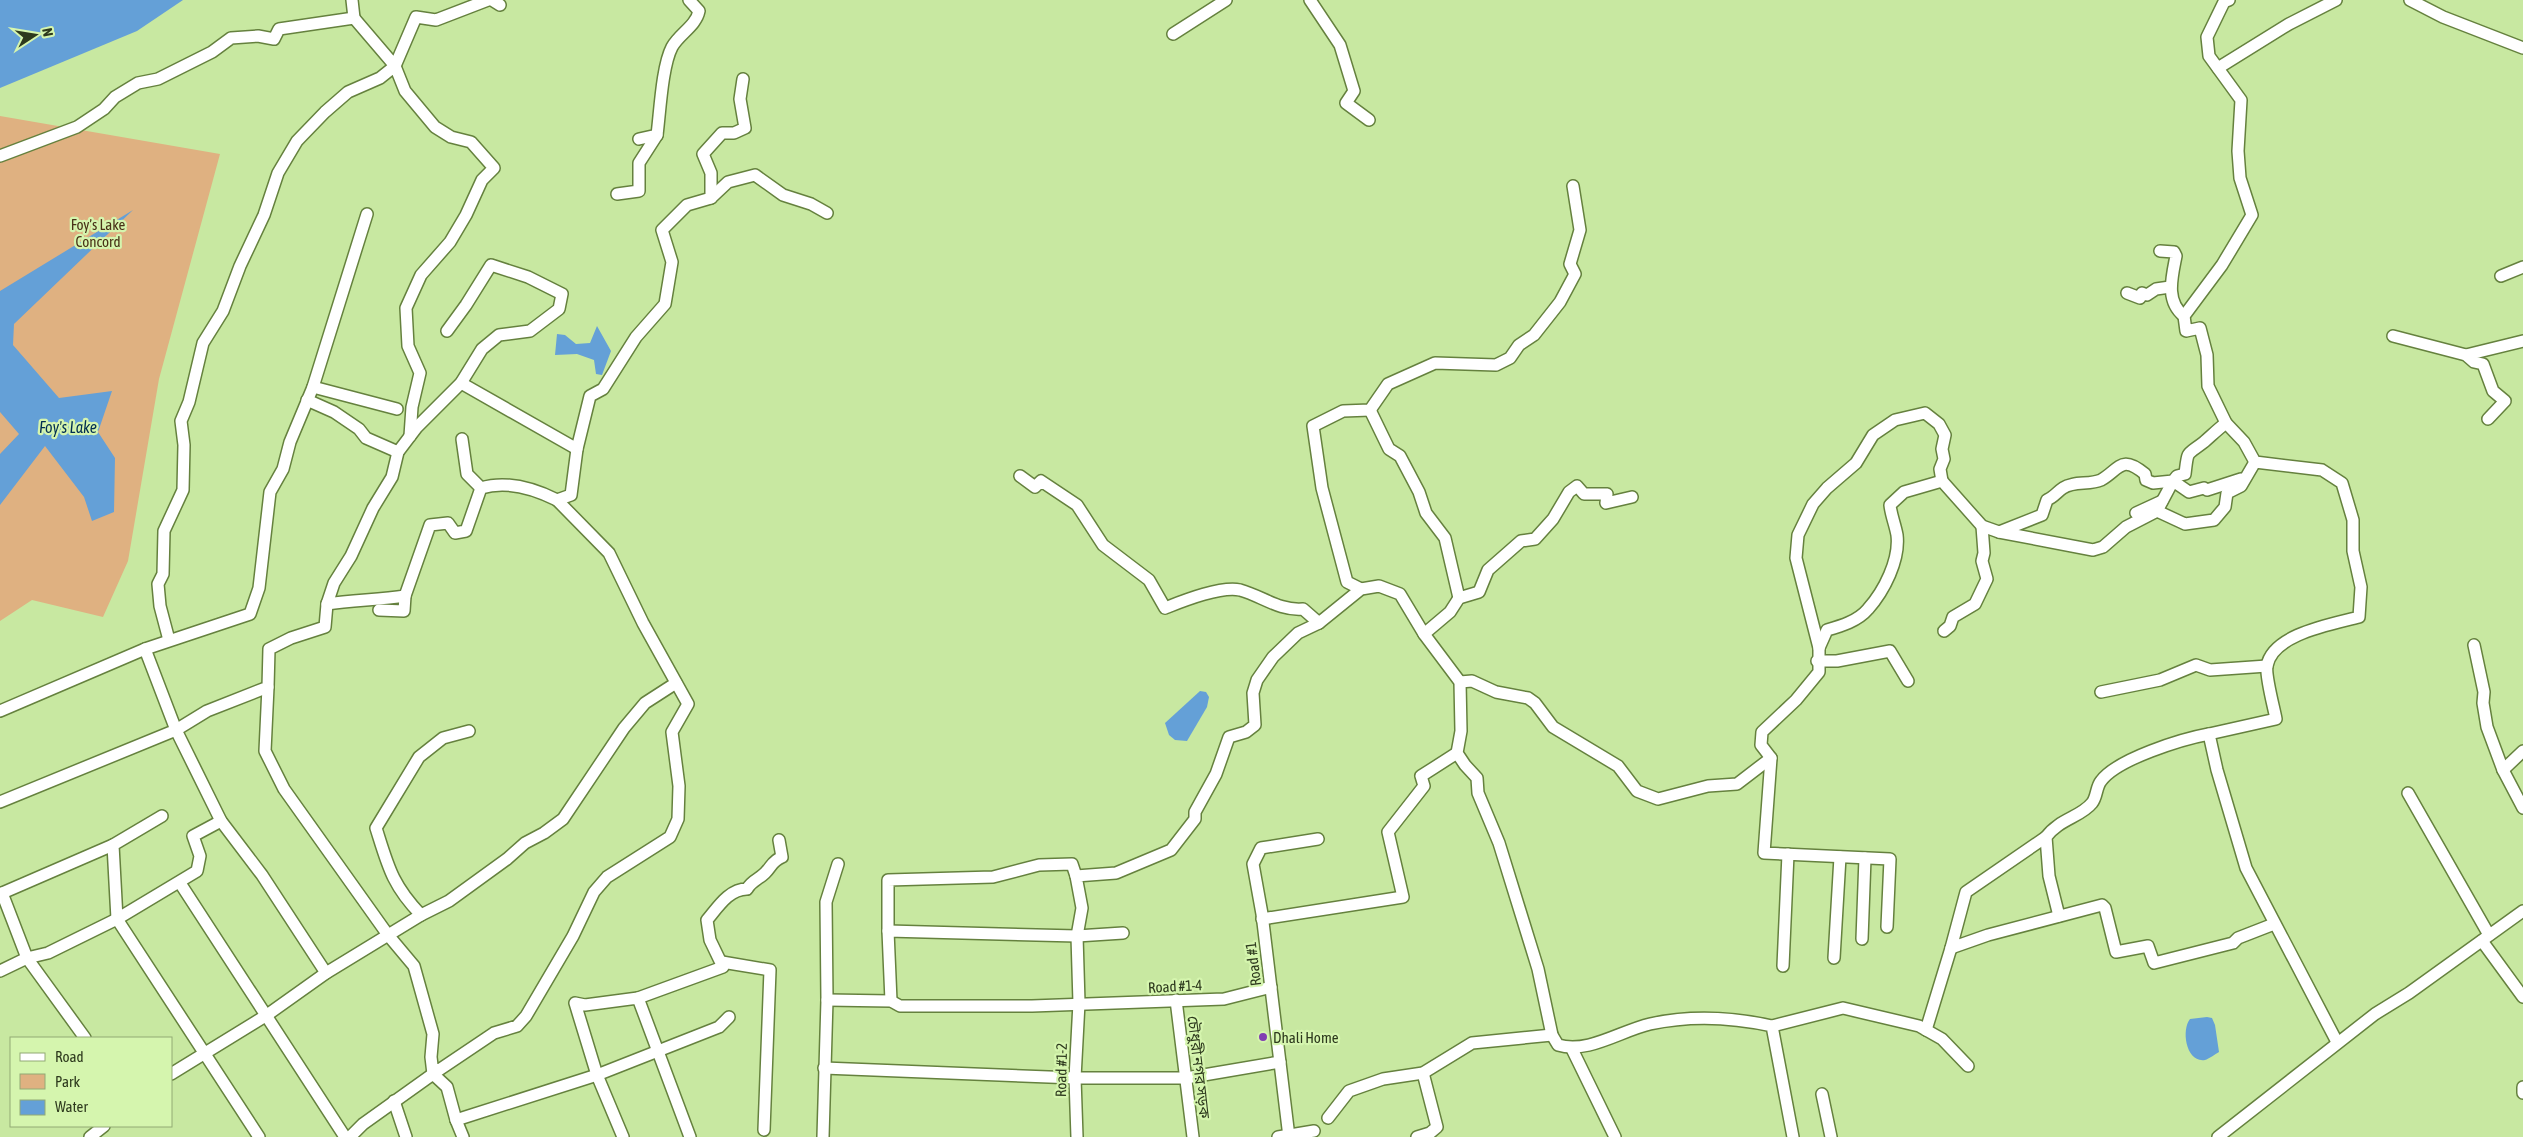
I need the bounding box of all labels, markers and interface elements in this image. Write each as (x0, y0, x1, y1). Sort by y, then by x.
north arrow (10, 10, 60, 60)
text: N (39, 27, 56, 38)
park label: Foy’s Lake Concord (71, 216, 125, 250)
water label: Foy's Lake (39, 418, 97, 437)
street label: Road #1 (1242, 941, 1264, 987)
street label: Road #1-4 (1147, 976, 1203, 996)
street label: চৌধুরী নগর সড়ক (1183, 1015, 1214, 1120)
place label: Dhali Home (1273, 1029, 1339, 1046)
marker: Dhali Home (1257, 1031, 1269, 1043)
legend (10, 1037, 172, 1127)
street label: Road #1-2 (1052, 1043, 1070, 1097)
text: Road (55, 1048, 84, 1065)
text: Park (55, 1073, 80, 1090)
text: Water (55, 1098, 88, 1115)

